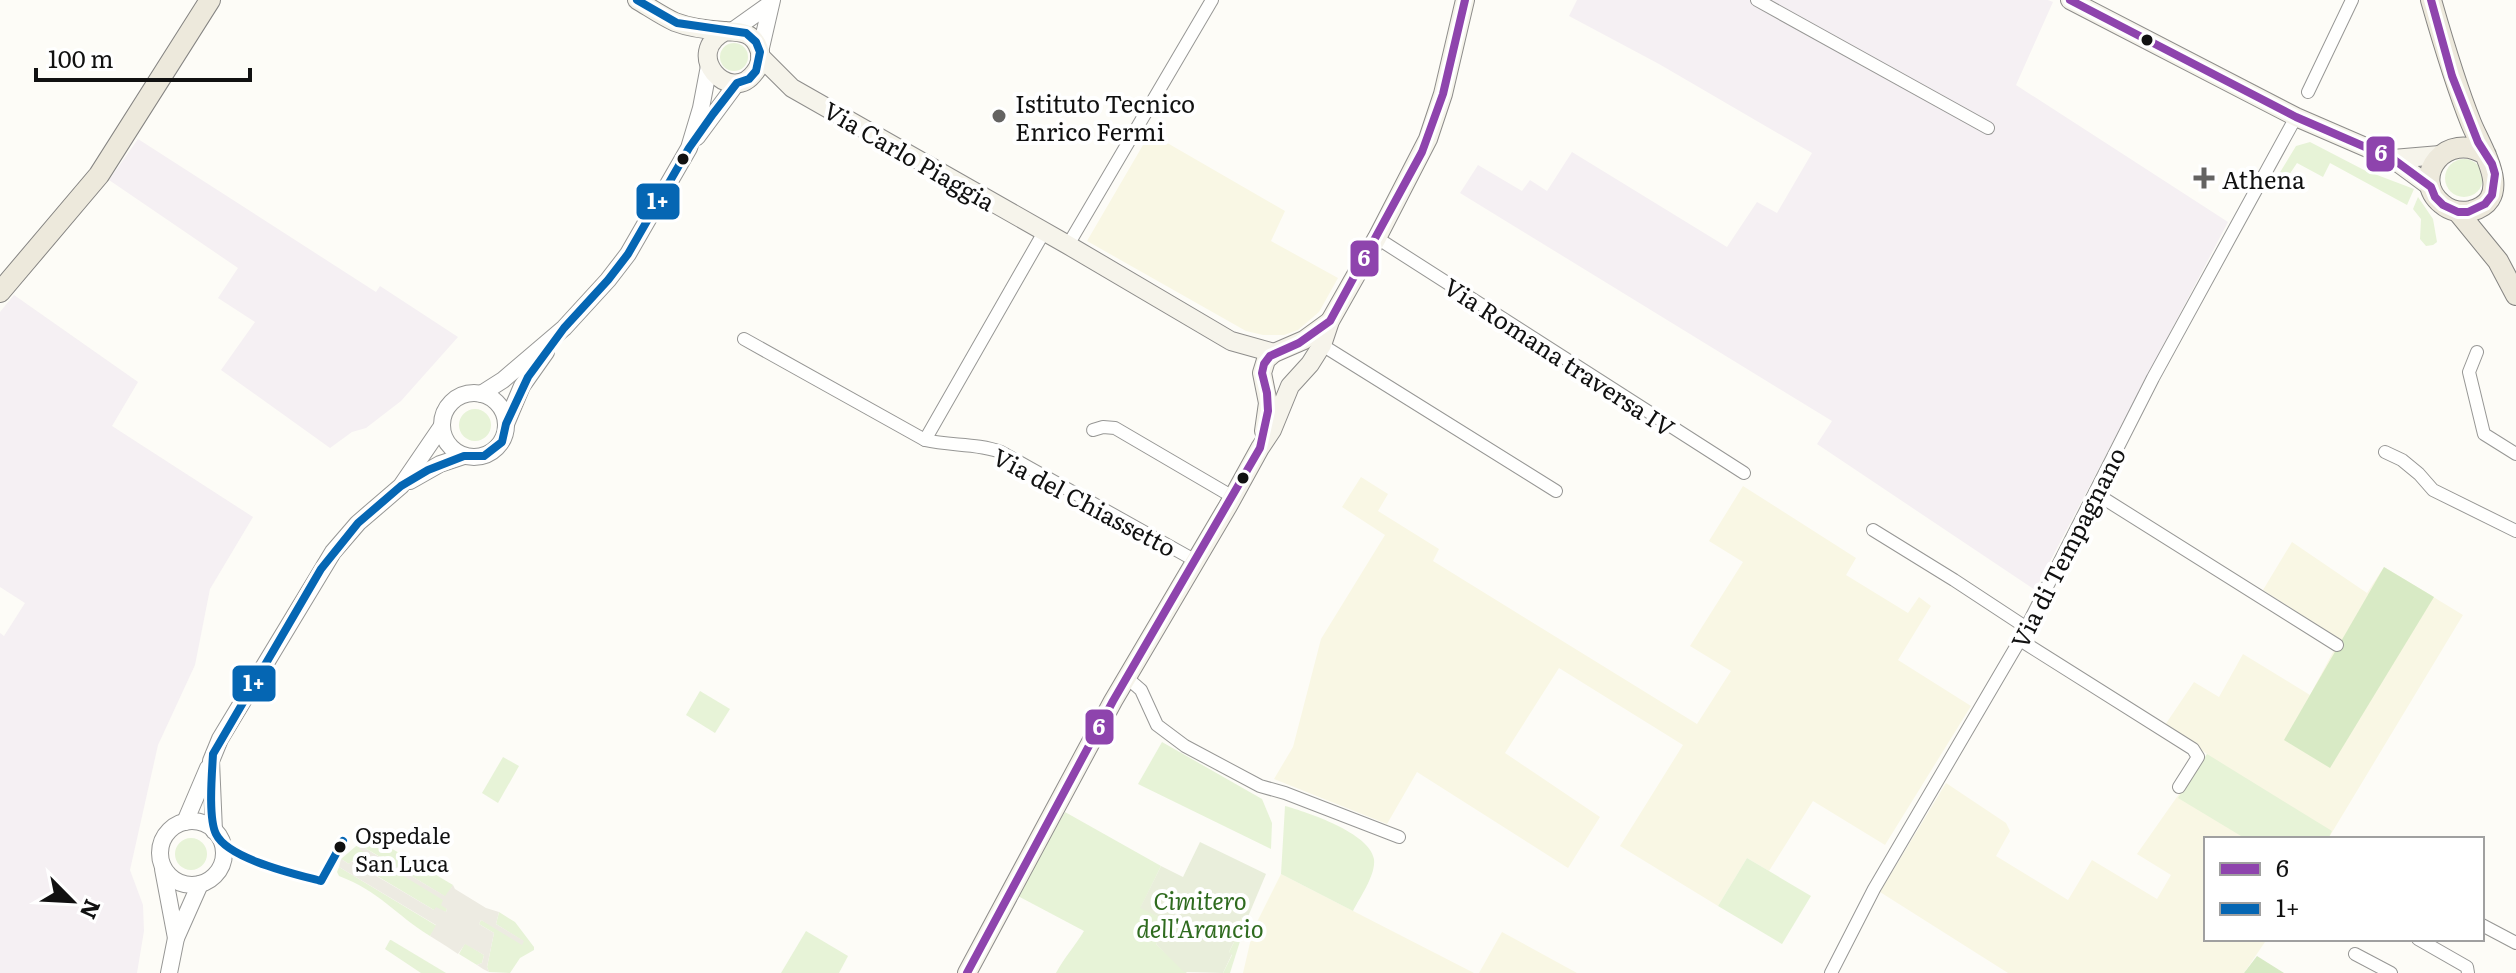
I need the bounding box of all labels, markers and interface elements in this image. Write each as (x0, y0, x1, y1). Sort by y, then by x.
scale bar (36, 32, 250, 82)
unlabelled marker (2139, 32, 2155, 48)
text: 100 m (48, 40, 114, 75)
place label: Istituto Tecnico Enrico Fermi (1015, 85, 1195, 148)
street label: Via Carlo Piaggia (818, 92, 1002, 218)
marker: Istituto Tecnico Enrico Fermi (990, 107, 1008, 125)
line badge: 6 (2365, 135, 2396, 173)
text: 6 (2375, 135, 2388, 168)
unlabelled marker (675, 151, 691, 167)
place label: Athena (2222, 161, 2305, 196)
marker: Athena (2193, 167, 2215, 189)
line badge: 1+ (635, 182, 681, 221)
text: 1+ (647, 183, 669, 216)
line badge: 6 (1349, 239, 1380, 278)
text: 6 (1358, 240, 1371, 273)
street label: Via Romana traversa IV (1438, 268, 1683, 444)
street label: Via del Chiassetto (987, 438, 1183, 564)
street label: Via di Tempagnano (2001, 440, 2133, 654)
unlabelled marker (1235, 470, 1251, 486)
line badge: 1+ (231, 664, 277, 703)
text: 1+ (243, 665, 265, 698)
line badge: 6 (1084, 708, 1115, 746)
text: 6 (1093, 709, 1106, 742)
place label: Ospedale San Luca (355, 818, 451, 879)
legend (2204, 837, 2484, 941)
marker: Ospedale San Luca (332, 839, 348, 855)
text: 6 (2276, 849, 2289, 884)
north arrow (32, 861, 112, 941)
park label: Cimitero dell'Arancio (1136, 882, 1264, 945)
text: 1+ (2276, 889, 2300, 924)
text: N (73, 895, 110, 925)

